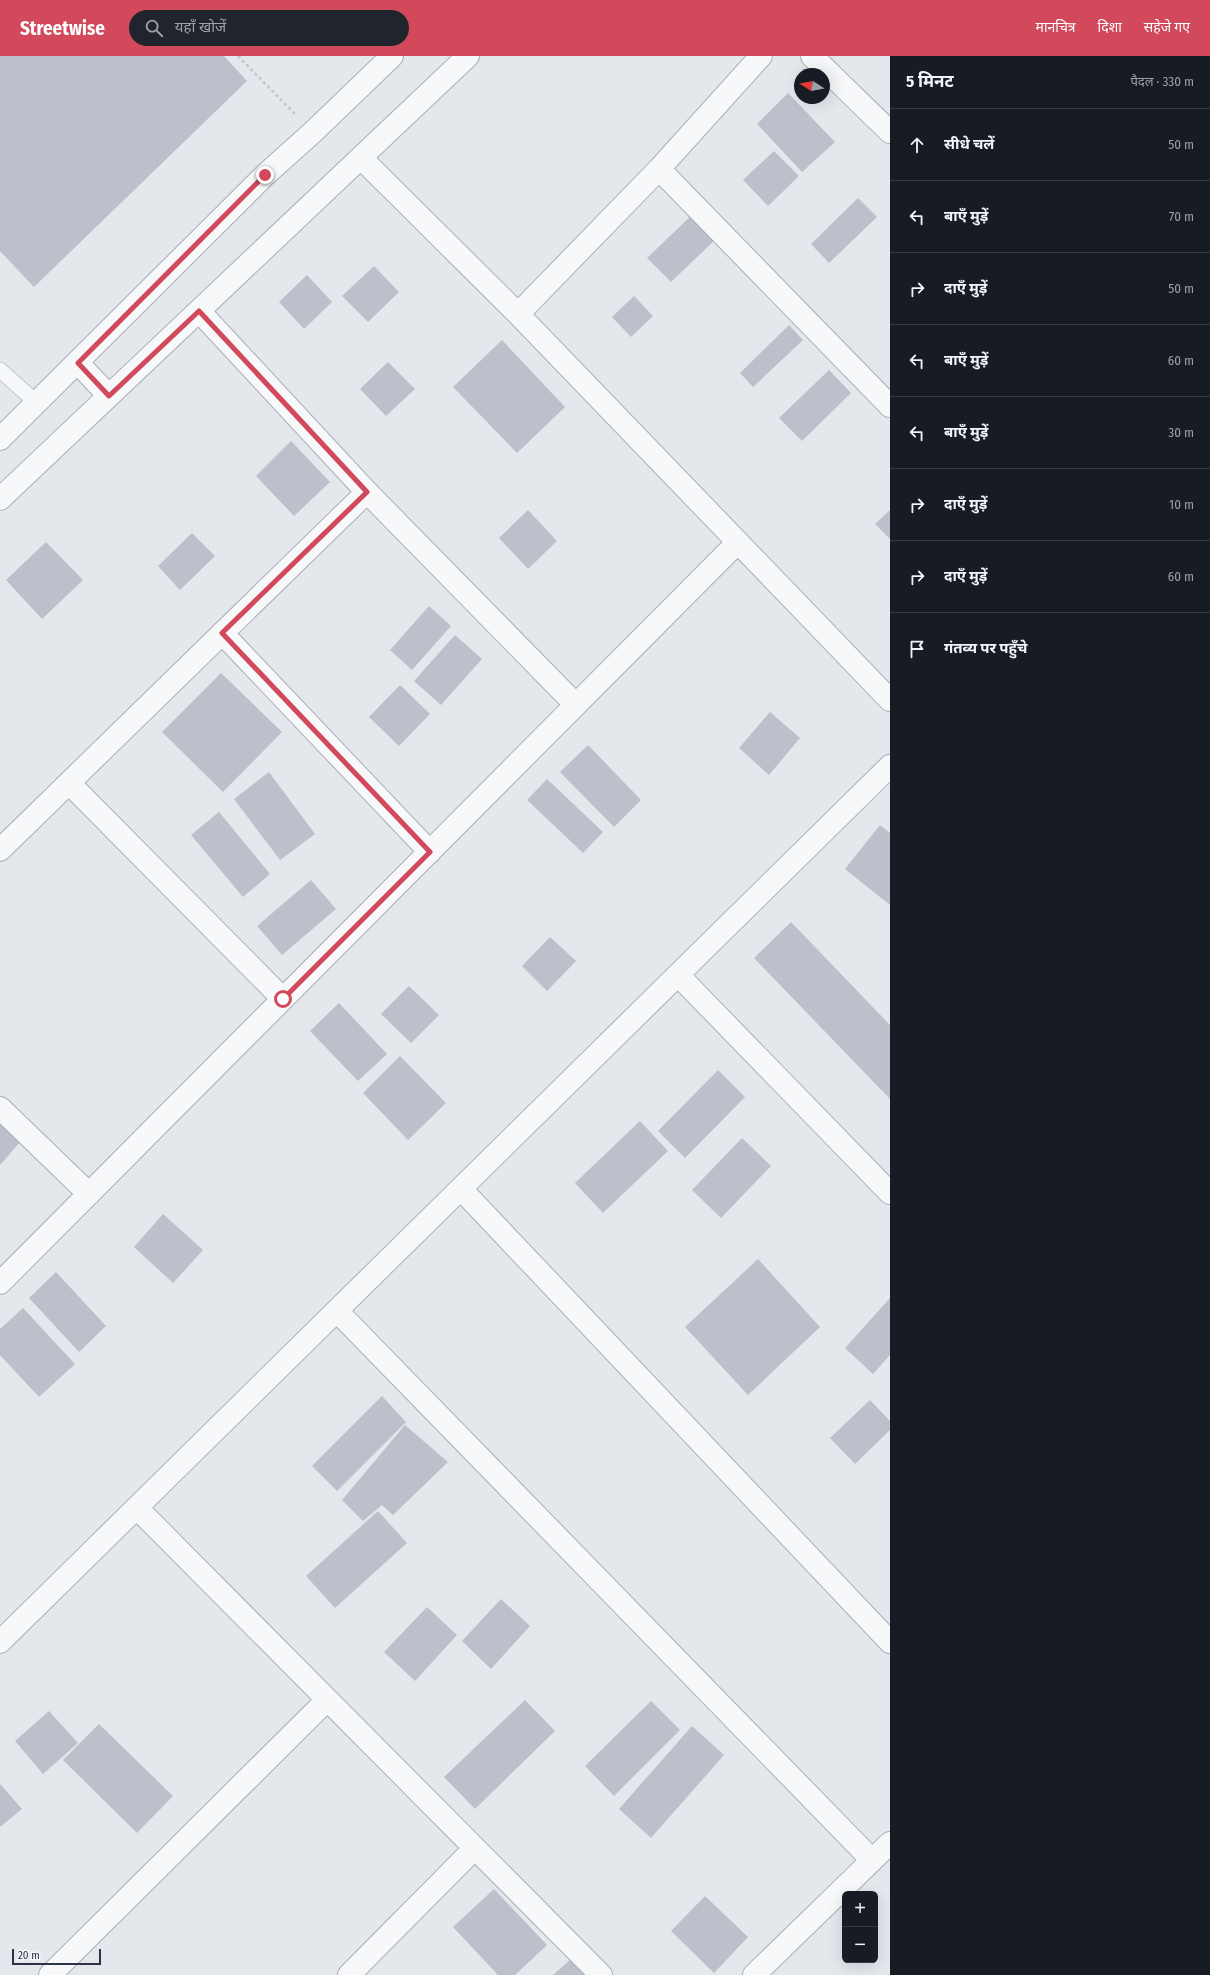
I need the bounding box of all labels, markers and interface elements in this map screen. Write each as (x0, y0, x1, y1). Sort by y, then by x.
search box (129, 10, 409, 46)
text: Streetwise (20, 17, 105, 40)
icon: search (143, 17, 165, 39)
text: यहाँ खोजें (175, 18, 226, 36)
text: मानचित्र (1036, 19, 1076, 36)
text: दिशा (1098, 19, 1122, 36)
text: सहेजे गए (1144, 19, 1190, 36)
north arrow (794, 68, 830, 104)
text: 5 मिनट (906, 71, 954, 92)
text: पैदल · 330 m (1130, 74, 1194, 89)
icon: ahead (906, 134, 928, 156)
text: सीधे चलें (944, 135, 994, 153)
text: 50 m (1168, 137, 1194, 152)
route end (256, 166, 274, 184)
icon: left (906, 206, 928, 228)
text: बाएँ मुड़ें (944, 207, 988, 225)
text: 70 m (1169, 209, 1194, 224)
icon: right (906, 278, 928, 300)
text: दाएँ मुड़ें (944, 279, 987, 297)
text: 50 m (1168, 281, 1194, 296)
icon: left (906, 350, 928, 372)
text: बाएँ मुड़ें (944, 351, 988, 369)
text: 60 m (1168, 353, 1194, 368)
icon: left (906, 422, 928, 444)
text: बाएँ मुड़ें (944, 423, 988, 441)
text: 30 m (1168, 425, 1194, 440)
icon: right (906, 494, 928, 516)
text: दाएँ मुड़ें (944, 495, 987, 513)
text: 10 m (1169, 497, 1194, 512)
icon: right (906, 566, 928, 588)
text: दाएँ मुड़ें (944, 567, 987, 585)
text: 60 m (1168, 569, 1194, 584)
icon: arrive (906, 638, 928, 660)
text: गंतव्य पर पहुँचे (944, 639, 1027, 657)
route start (274, 990, 292, 1008)
map controls (842, 1891, 878, 1963)
button: + (842, 1891, 878, 1927)
button: − (842, 1927, 878, 1963)
scale bar (12, 1947, 101, 1966)
text: 20 m (18, 1949, 40, 1962)

